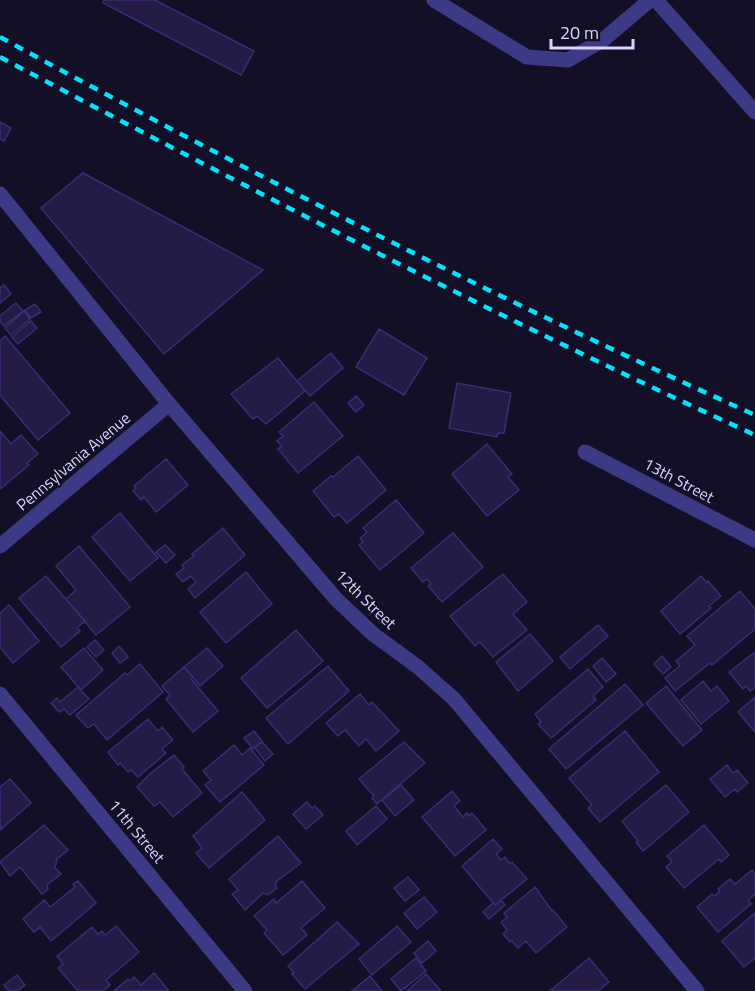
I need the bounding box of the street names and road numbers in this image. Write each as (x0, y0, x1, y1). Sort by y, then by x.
street label: Pennsylvania Avenue (11, 406, 135, 516)
street label: 13th Street (639, 451, 719, 509)
street label: 12th Street (330, 564, 402, 635)
street label: 11th Street (103, 794, 171, 868)

